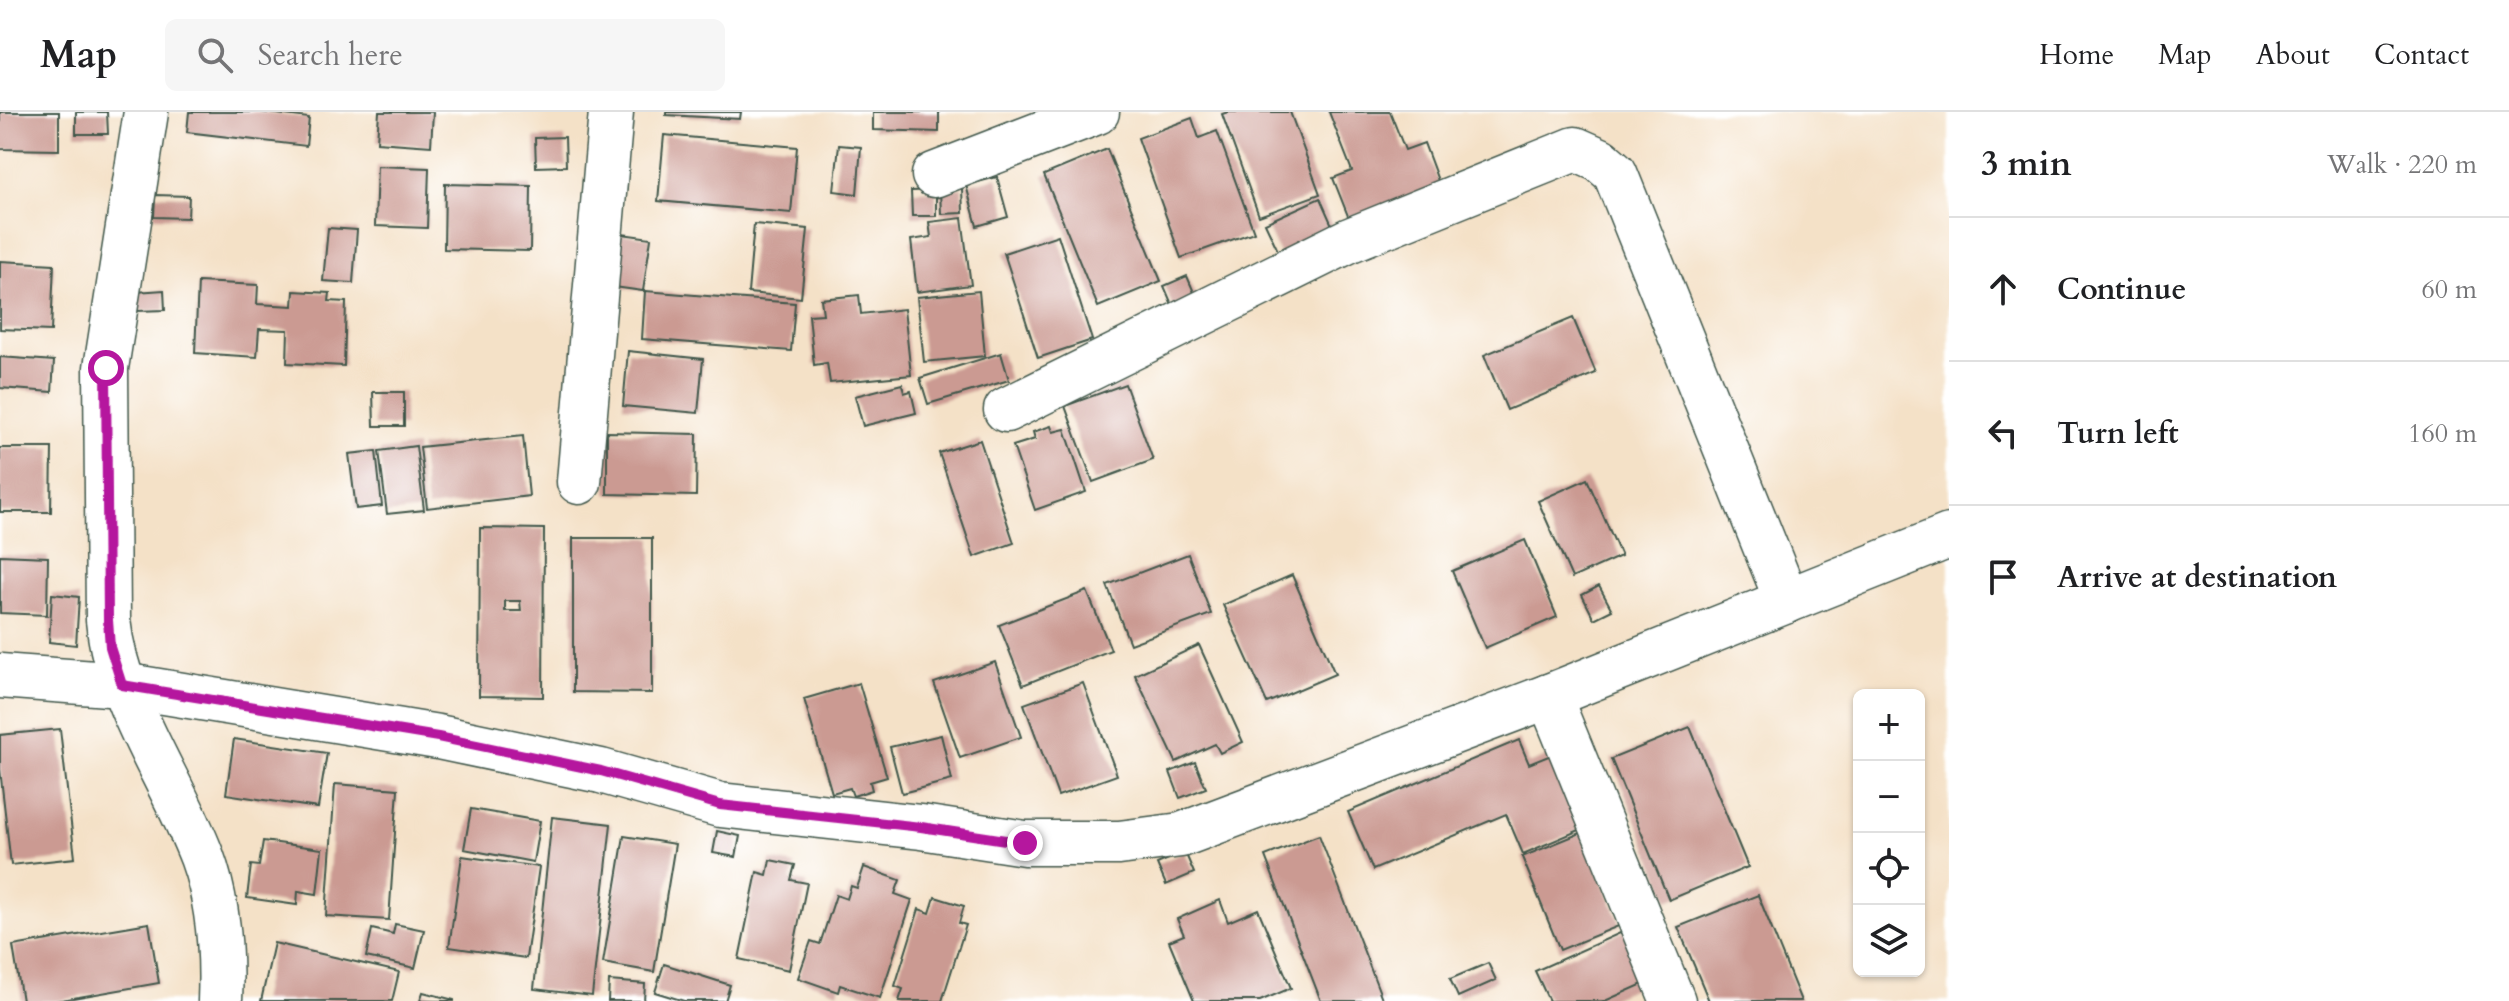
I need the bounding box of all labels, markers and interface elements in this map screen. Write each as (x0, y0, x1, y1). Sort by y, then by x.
search box (165, 19, 725, 91)
text: Map (40, 29, 117, 81)
icon: search (193, 33, 237, 77)
text: Search here (257, 35, 403, 76)
text: Home (2039, 36, 2114, 74)
text: Map (2158, 36, 2212, 74)
text: About (2256, 36, 2330, 74)
text: Contact (2374, 36, 2469, 74)
text: 3 min (1981, 141, 2072, 187)
text: Walk · 220 m (2327, 147, 2477, 182)
icon: ahead (1981, 267, 2025, 311)
text: Continue (2057, 269, 2186, 310)
text: 60 m (2421, 272, 2477, 307)
route start (88, 350, 124, 386)
icon: left (1981, 411, 2025, 455)
text: Turn left (2057, 413, 2179, 454)
text: 160 m (2408, 416, 2477, 451)
icon: arrive (1981, 555, 2025, 599)
text: Arrive at destination (2057, 557, 2337, 598)
map controls (1853, 689, 1925, 977)
button: + (1853, 689, 1925, 761)
button: − (1853, 761, 1925, 833)
route end (1007, 825, 1043, 861)
button: locate (1853, 833, 1925, 905)
button: layers (1853, 905, 1925, 977)

